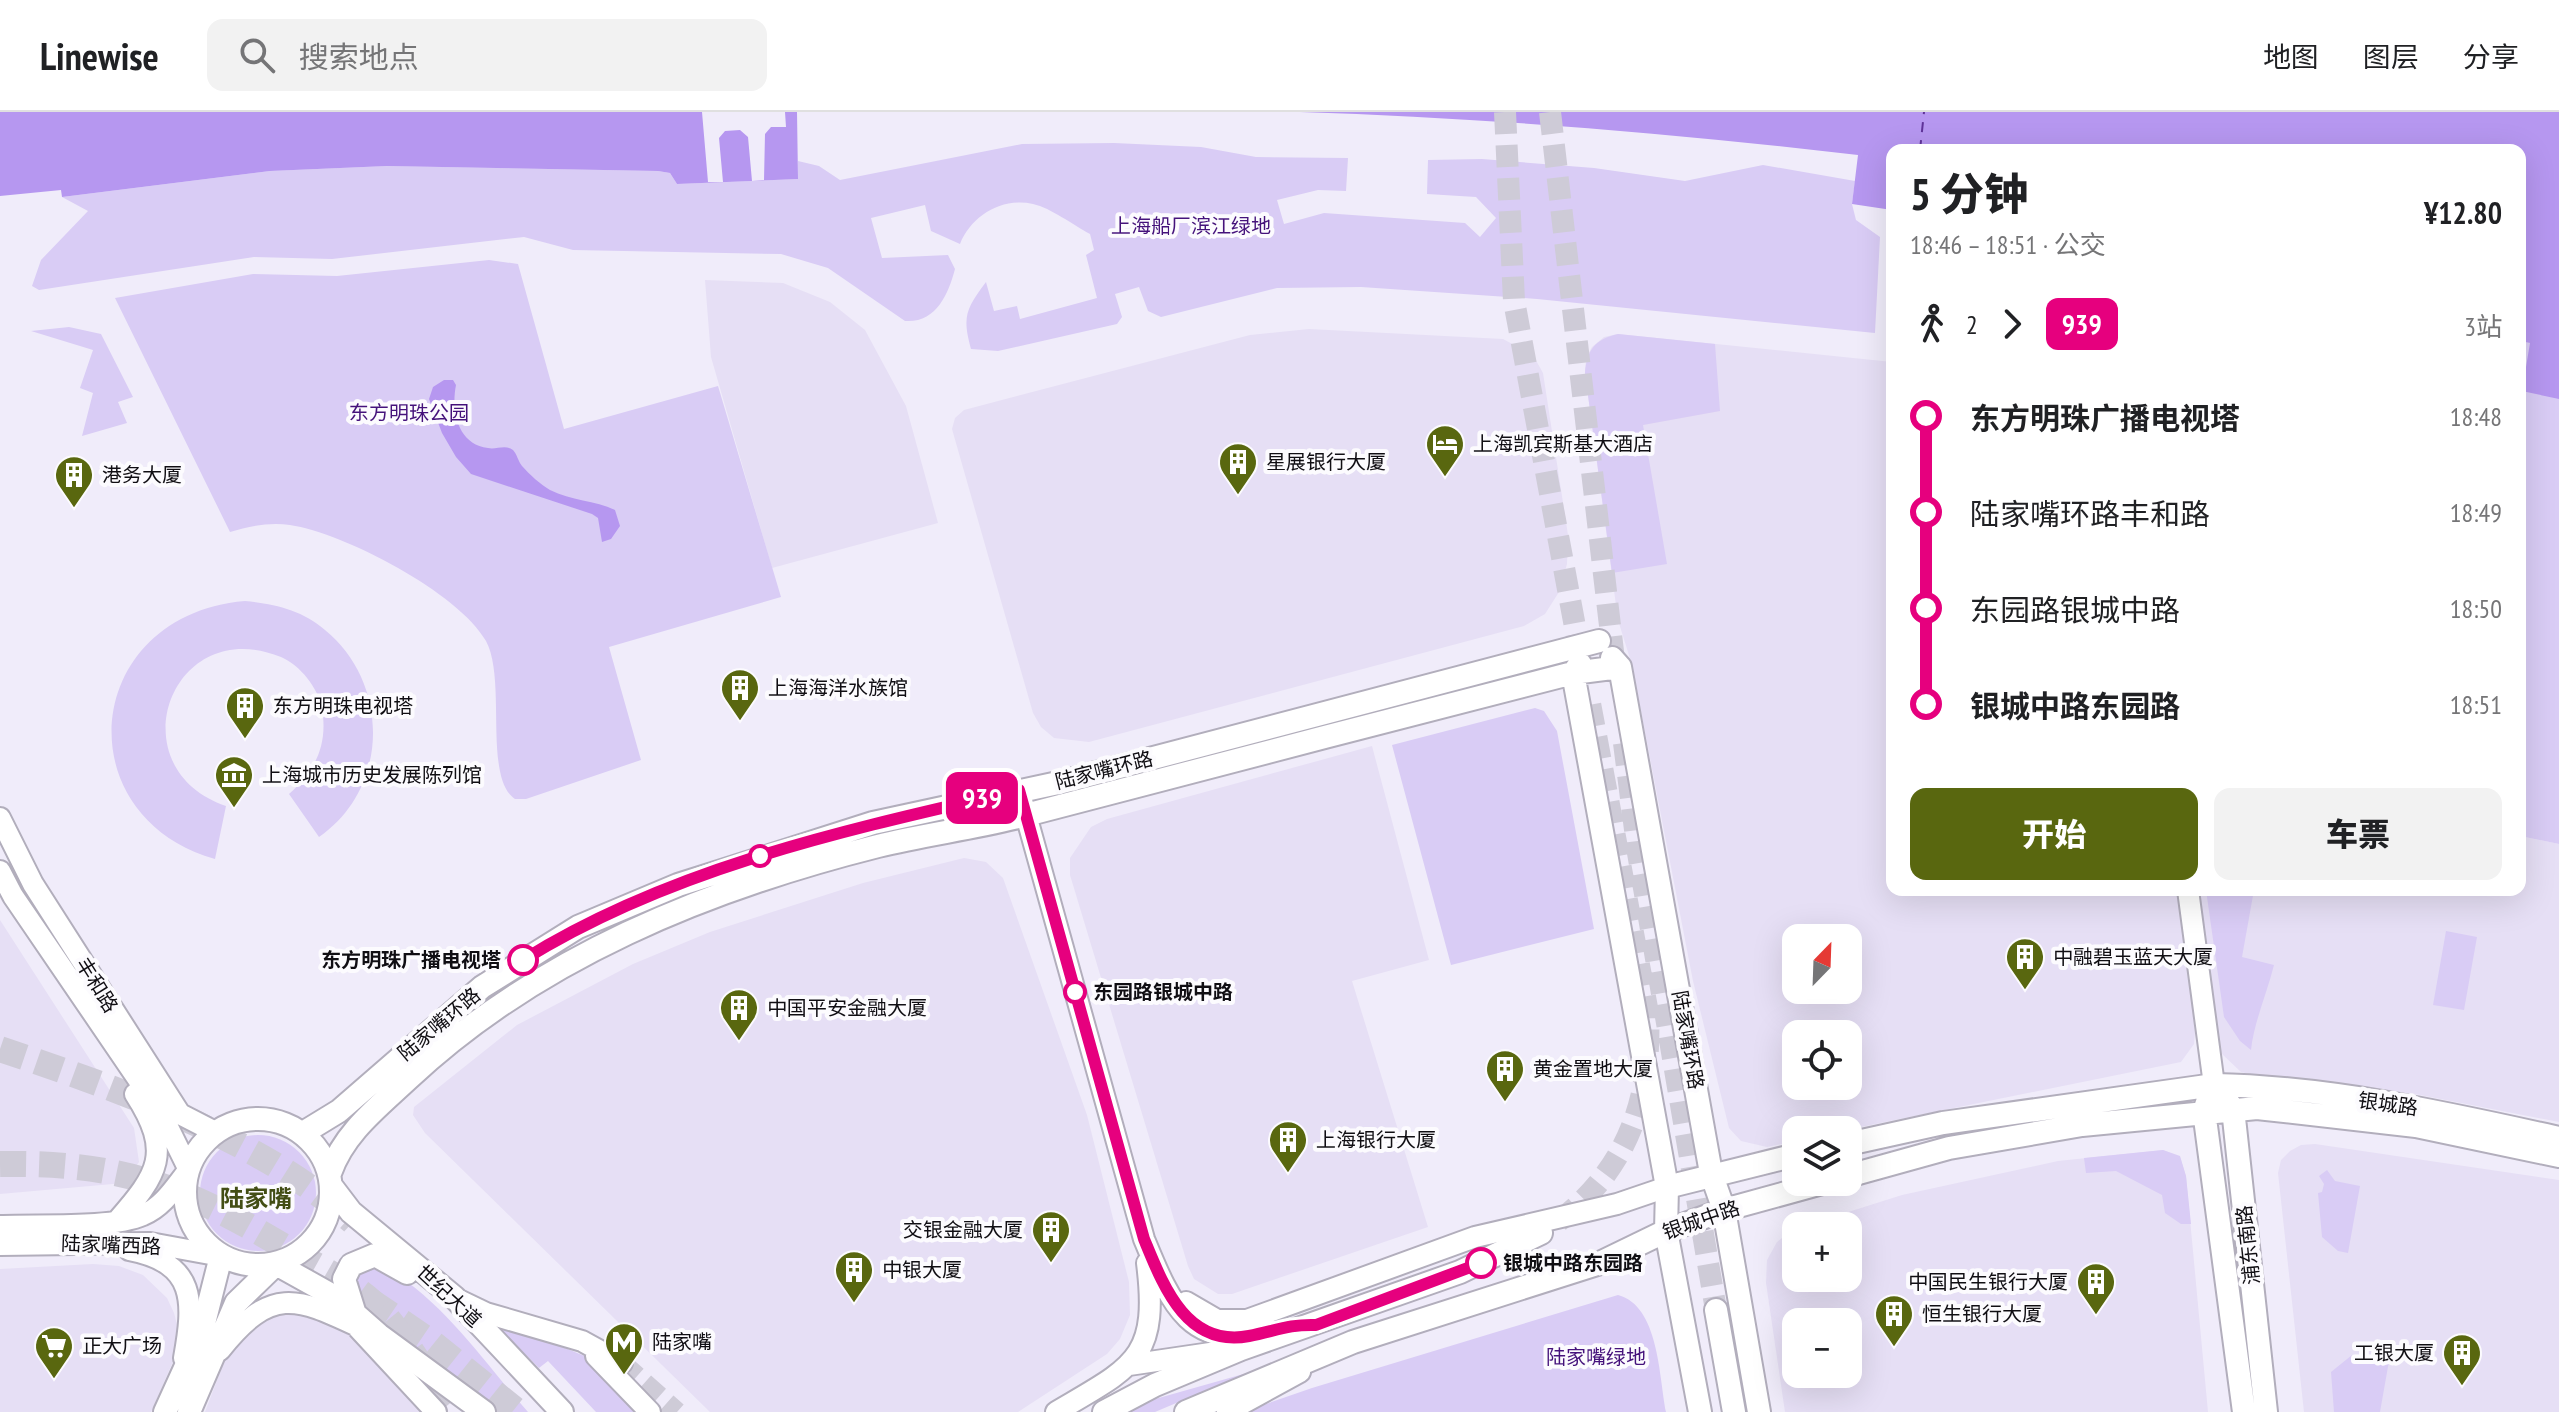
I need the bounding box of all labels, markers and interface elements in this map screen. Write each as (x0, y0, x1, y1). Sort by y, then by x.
search box (207, 19, 767, 91)
text: Linewise (40, 31, 159, 80)
icon: search (235, 33, 279, 77)
text: 搜索地点 (299, 37, 419, 76)
text: 地图 (2263, 38, 2319, 75)
text: 图层 (2363, 38, 2419, 75)
text: 分享 (2463, 38, 2519, 75)
text: 5 分钟 (1910, 165, 2028, 222)
text: ¥12.80 (2424, 193, 2502, 232)
park label: 上海船厂滨江绿地 (1111, 213, 1271, 239)
text: 18:46 – 18:51 · 公交 (1910, 228, 2106, 261)
icon: walk (1910, 302, 1954, 346)
icon: forward (1990, 302, 2034, 346)
text: 939 (2062, 305, 2102, 342)
text: 2 (1966, 308, 1978, 341)
text: 3站 (2464, 310, 2502, 343)
text: 东方明珠广播电视塔 (1970, 398, 2240, 437)
park label: 东方明珠公园 (349, 400, 469, 426)
text: 18:48 (2450, 400, 2502, 433)
hotel icon: 上海凯宾斯基大酒店 (1424, 423, 1466, 478)
place label: 上海凯宾斯基大酒店 (1473, 431, 1653, 457)
building icon: 星展银行大厦 (1217, 441, 1259, 496)
place label: 星展银行大厦 (1266, 449, 1386, 475)
building icon: 港务大厦 (53, 454, 95, 509)
place label: 港务大厦 (102, 462, 182, 488)
text: 陆家嘴环路丰和路 (1970, 494, 2210, 533)
text: 18:49 (2450, 496, 2502, 529)
text: 东园路银城中路 (1970, 590, 2180, 629)
text: 18:50 (2450, 592, 2502, 625)
building icon: 上海海洋水族馆 (719, 667, 761, 722)
place label: 上海海洋水族馆 (768, 675, 908, 701)
building icon: 东方明珠电视塔 (224, 685, 266, 740)
text: 银城中路东园路 (1970, 686, 2180, 725)
text: 18:51 (2450, 688, 2502, 721)
place label: 东方明珠电视塔 (273, 693, 413, 719)
street label: 陆家嘴环路 (1052, 745, 1156, 795)
museum icon: 上海城市历史发展陈列馆 (213, 754, 255, 809)
place label: 上海城市历史发展陈列馆 (262, 762, 482, 788)
line badge: 939 (936, 772, 1028, 824)
text: 939 (962, 779, 1002, 816)
button: 开始 (1910, 788, 2198, 880)
button: 车票 (2214, 788, 2502, 880)
unlabelled marker (749, 845, 771, 867)
north arrow (1782, 924, 1862, 1004)
map controls (1782, 924, 1862, 1388)
building icon: 中融碧玉蓝天大厦 (2004, 936, 2046, 991)
place label: 中融碧玉蓝天大厦 (2053, 944, 2213, 970)
marker: 东方明珠广播电视塔 (508, 945, 538, 975)
place label: 东方明珠广播电视塔 (321, 947, 501, 973)
street label: 丰和路 (70, 953, 124, 1017)
place label: 东园路银城中路 (1093, 979, 1233, 1005)
marker: 东园路银城中路 (1064, 981, 1086, 1003)
street label: 陆家嘴环路 (392, 982, 486, 1066)
building icon: 中国平安金融大厦 (718, 987, 760, 1042)
street label: 陆家嘴环路 (1667, 989, 1709, 1091)
place label: 中国平安金融大厦 (767, 995, 927, 1021)
button: locate (1782, 1020, 1862, 1100)
building icon: 黄金置地大厦 (1484, 1048, 1526, 1103)
place label: 黄金置地大厦 (1533, 1056, 1653, 1082)
street label: 银城路 (2356, 1087, 2420, 1121)
button: layers (1782, 1116, 1862, 1196)
building icon: 上海银行大厦 (1267, 1119, 1309, 1174)
place label: 上海银行大厦 (1316, 1127, 1436, 1153)
district label: 陆家嘴 (220, 1183, 292, 1214)
street label: 银城中路 (1659, 1195, 1743, 1245)
street label: 浦东南路 (2231, 1204, 2265, 1286)
building icon: 交银金融大厦 (1030, 1209, 1072, 1264)
button: + (1782, 1212, 1862, 1292)
place label: 交银金融大厦 (903, 1217, 1023, 1243)
street label: 陆家嘴西路 (61, 1230, 161, 1260)
marker: 银城中路东园路 (1466, 1248, 1496, 1278)
building icon: 中银大厦 (833, 1249, 875, 1304)
place label: 银城中路东园路 (1503, 1250, 1643, 1276)
place label: 中银大厦 (882, 1257, 962, 1283)
street label: 世纪大道 (411, 1259, 487, 1333)
building icon: 中国民生银行大厦 (2075, 1261, 2117, 1316)
place label: 中国民生银行大厦 (1908, 1269, 2068, 1295)
building icon: 恒生银行大厦 (1873, 1293, 1915, 1348)
place label: 恒生银行大厦 (1922, 1301, 2042, 1327)
button: − (1782, 1308, 1862, 1388)
metro station icon: 陆家嘴 (603, 1321, 645, 1376)
supermarket icon: 正大广场 (33, 1325, 75, 1380)
place label: 陆家嘴 (652, 1329, 712, 1355)
building icon: 工银大厦 (2441, 1332, 2483, 1387)
place label: 正大广场 (82, 1333, 162, 1359)
place label: 工银大厦 (2354, 1340, 2434, 1366)
park label: 陆家嘴绿地 (1546, 1344, 1646, 1370)

